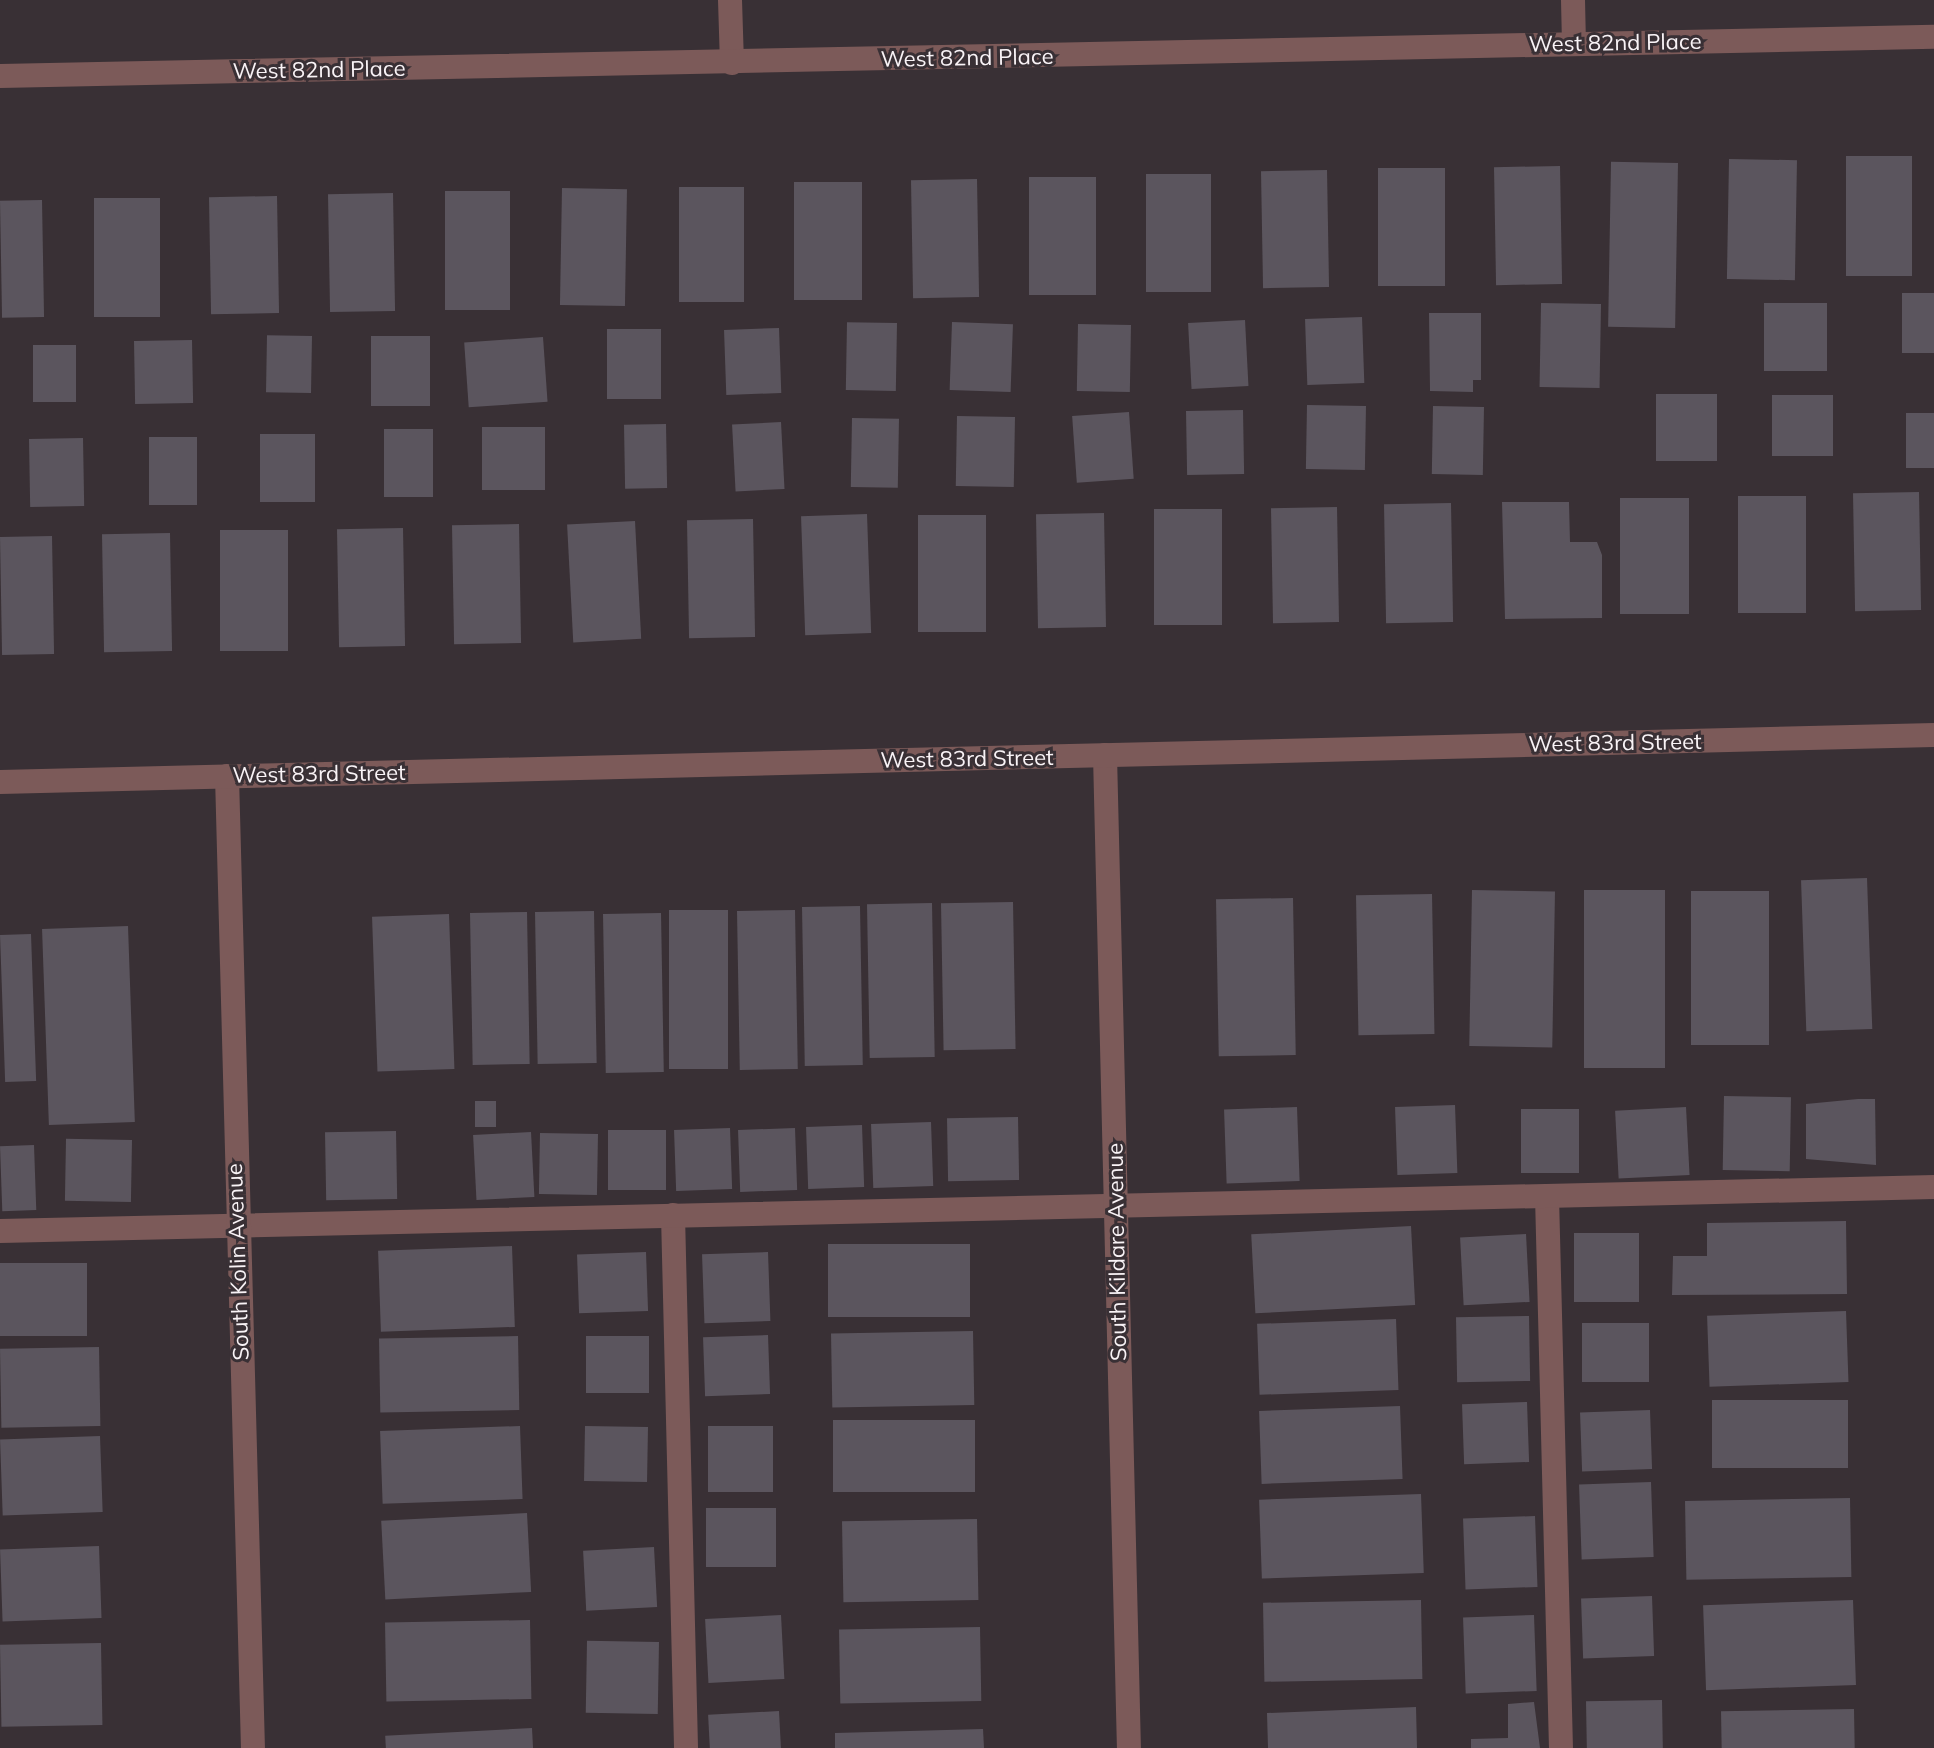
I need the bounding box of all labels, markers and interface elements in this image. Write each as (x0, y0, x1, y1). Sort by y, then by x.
street label: West 82nd Place (1528, 28, 1702, 58)
street label: West 82nd Place (880, 43, 1054, 73)
street label: West 82nd Place (232, 55, 406, 85)
street label: West 83rd Street (1528, 728, 1702, 758)
street label: West 83rd Street (880, 744, 1054, 774)
street label: West 83rd Street (232, 759, 406, 789)
street label: South Kildare Avenue (1102, 1143, 1132, 1361)
street label: South Kolin Avenue (221, 1163, 255, 1361)

